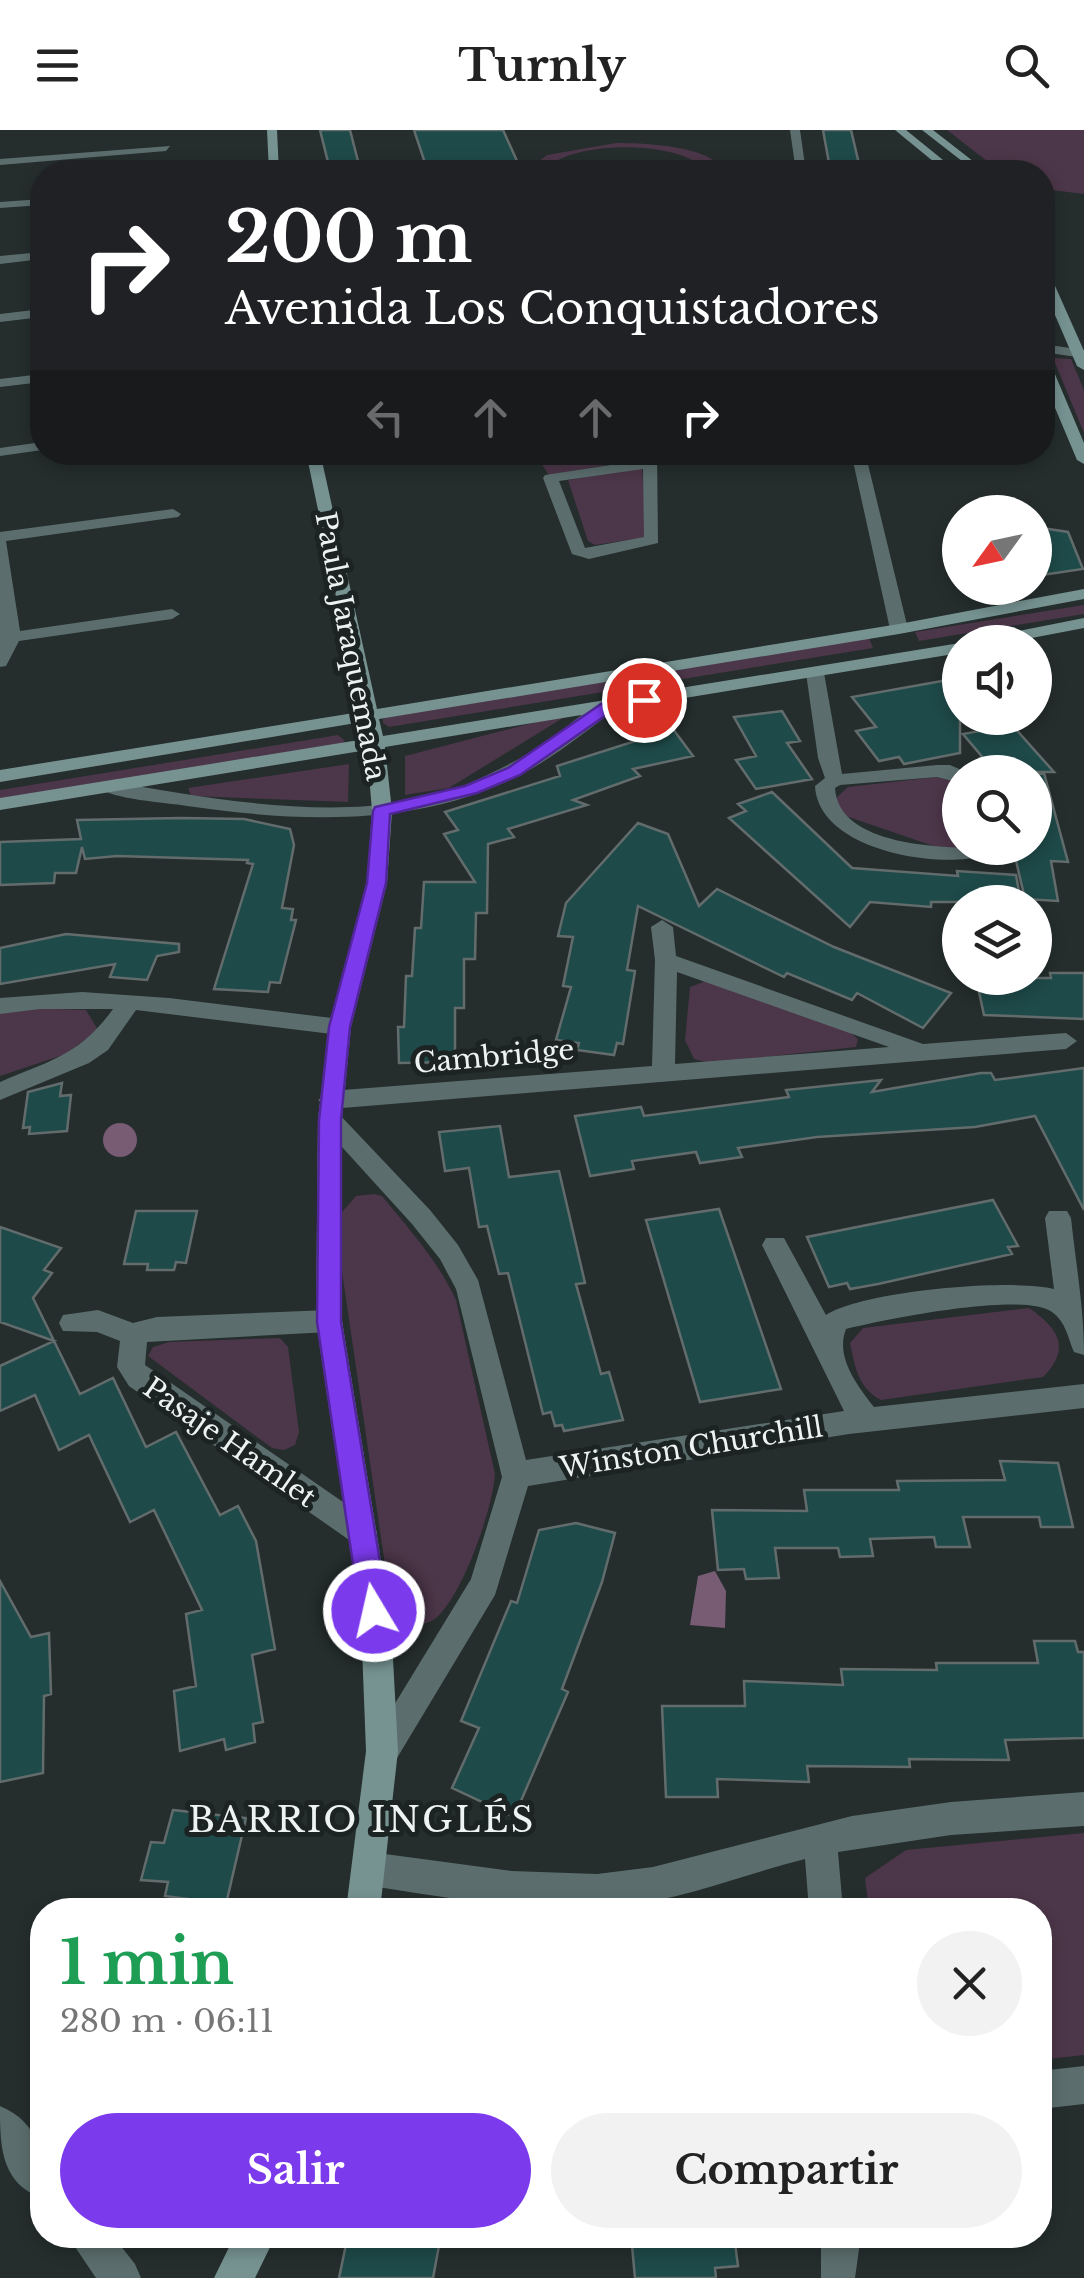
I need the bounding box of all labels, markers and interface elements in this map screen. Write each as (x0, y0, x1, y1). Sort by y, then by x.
text: Turnly (458, 37, 626, 93)
icon: menu (30, 38, 85, 93)
icon: search (999, 38, 1054, 93)
text: 200 m (225, 194, 472, 281)
icon: right (60, 200, 190, 330)
text: Avenida Los Conquistadores (225, 280, 880, 336)
icon: left (358, 390, 413, 445)
icon: ahead (463, 390, 518, 445)
icon: ahead (568, 390, 623, 445)
icon: right (673, 390, 728, 445)
north arrow (942, 495, 1052, 605)
map controls (942, 495, 1052, 995)
street label: Paula Jaraquemada (307, 509, 394, 784)
button: sound (942, 625, 1052, 735)
pin (602, 658, 687, 743)
icon: arrive (617, 673, 672, 728)
button: search (942, 755, 1052, 865)
button: layers (942, 885, 1052, 995)
street label: Cambridge (412, 1032, 576, 1081)
street label: Pasaje Hamlet (137, 1370, 323, 1515)
street label: Winston Churchill (556, 1409, 825, 1486)
position arrow (322, 1559, 426, 1663)
district label: BARRIO INGLÉS (188, 1798, 536, 1841)
text: 1 min (60, 1926, 234, 2000)
button: close (917, 1931, 1022, 2036)
text: 280 m · 06:11 (60, 2001, 274, 2041)
button: Salir (60, 2113, 531, 2228)
button: Compartir (551, 2113, 1022, 2228)

